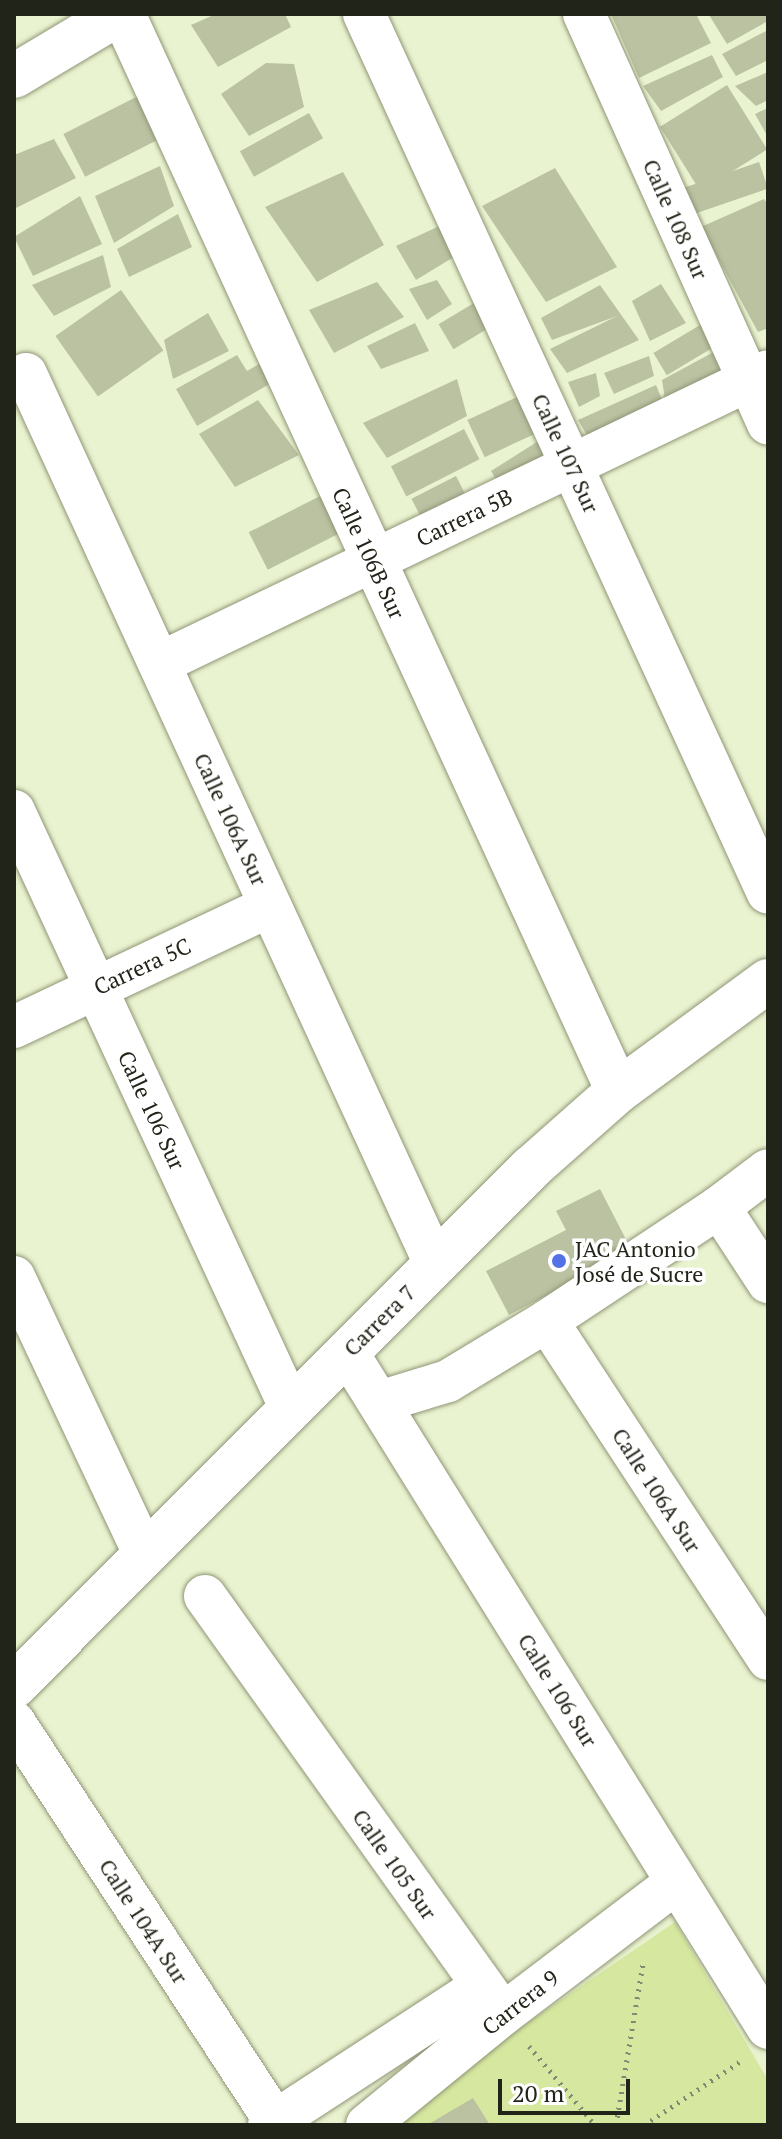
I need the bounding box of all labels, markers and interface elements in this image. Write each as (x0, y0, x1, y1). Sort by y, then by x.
street label: Calle 108 Sur (638, 155, 714, 283)
street label: Calle 107 Sur (527, 389, 605, 517)
street label: Carrera 5B (412, 482, 516, 552)
street label: Calle 106B Sur (327, 483, 411, 623)
street label: Calle 106A Sur (189, 748, 273, 890)
street label: Carrera 5C (89, 932, 195, 1000)
street label: Calle 106 Sur (113, 1046, 191, 1174)
place label: JAC Antonio José de Sucre (575, 1235, 703, 1286)
marker: JAC Antonio José de Sucre (550, 1252, 568, 1270)
street label: Carrera 7 (338, 1279, 420, 1361)
street label: Calle 106A Sur (607, 1423, 707, 1557)
street label: Calle 106 Sur (513, 1629, 603, 1751)
street label: Calle 105 Sur (347, 1804, 443, 1924)
street label: Calle 104A Sur (94, 1854, 194, 1988)
street label: Carrera 9 (476, 1964, 564, 2040)
scale bar (502, 2063, 634, 2113)
text: 20 m (512, 2077, 564, 2109)

